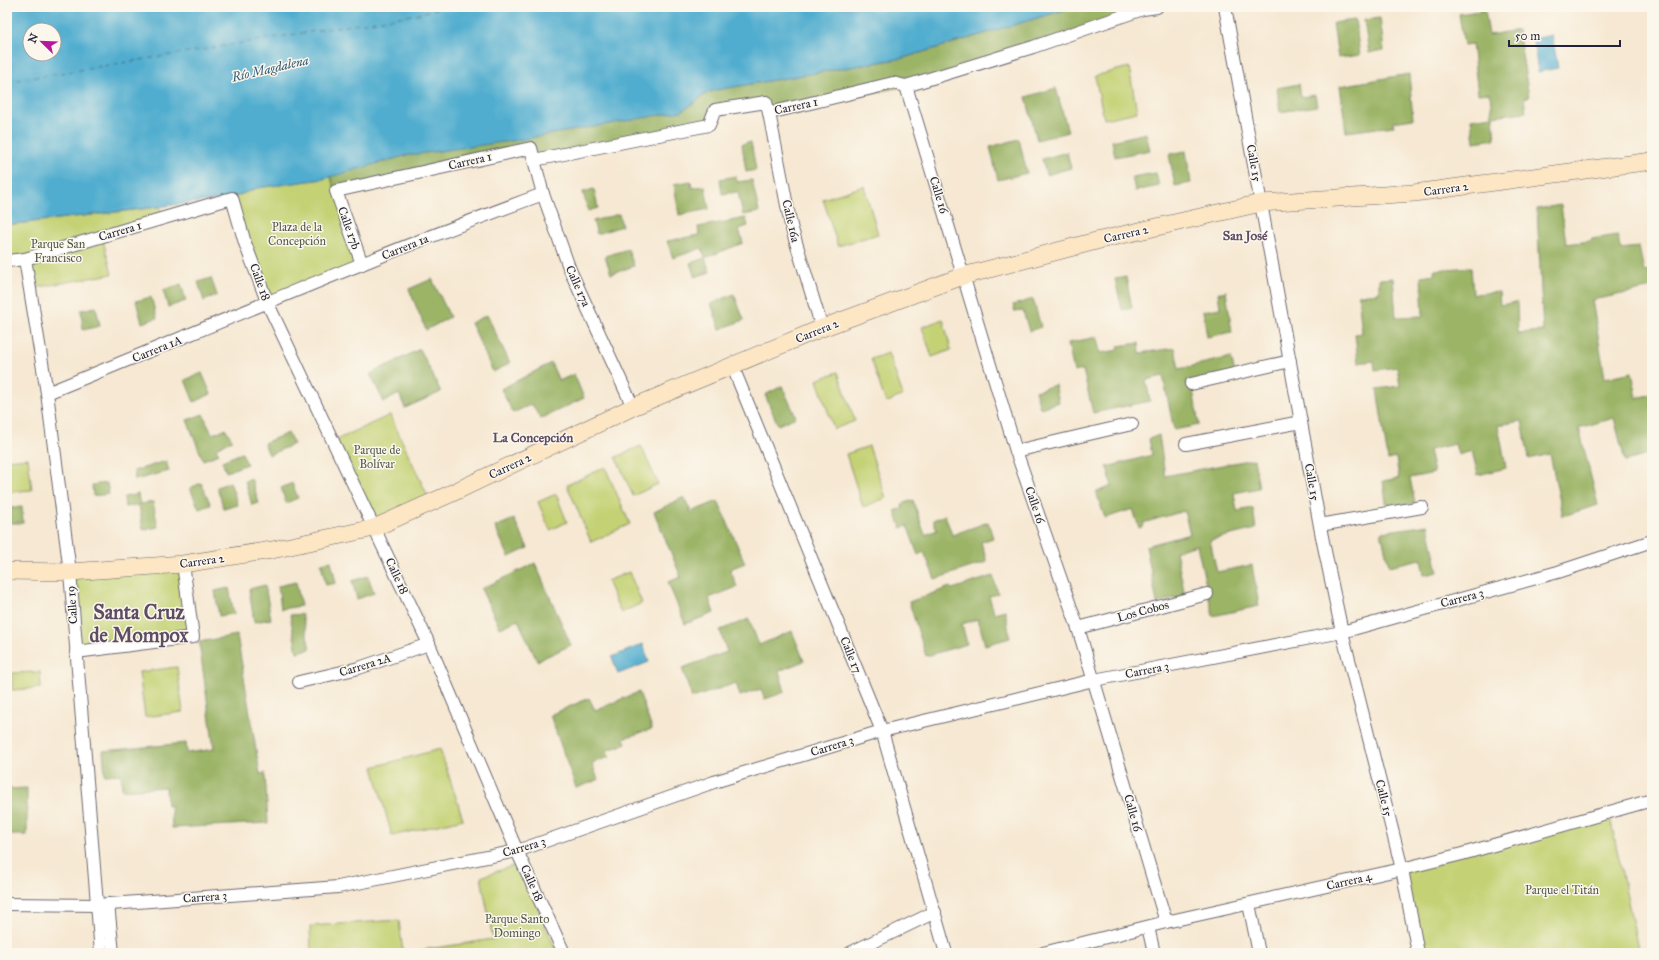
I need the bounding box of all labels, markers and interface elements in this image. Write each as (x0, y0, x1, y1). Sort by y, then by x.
north arrow (22, 22, 62, 62)
scale bar (1509, 22, 1620, 48)
text: 50 m (1515, 29, 1540, 43)
text: N (25, 31, 41, 45)
water label: Río Magdalena (229, 52, 310, 86)
street label: Carrera 1 (773, 95, 819, 117)
street label: Calle 15 (1244, 143, 1264, 183)
street label: Carrera 1 (447, 149, 493, 173)
street label: Calle 16 (927, 175, 952, 216)
street label: Carrera 2 (1423, 179, 1469, 199)
street label: Calle 16a (779, 198, 803, 245)
street label: Calle 17b (335, 205, 363, 251)
street label: Carrera 1 (97, 218, 143, 244)
park label: Plaza de la Concepción (268, 220, 326, 248)
street label: Carrera 2 (1102, 222, 1150, 246)
district label: San José (1223, 228, 1268, 244)
street label: Carrera 1a (380, 231, 431, 263)
park label: Parque San Francisco (31, 237, 86, 265)
street label: Calle 18 (247, 262, 273, 302)
street label: Calle 17a (563, 263, 594, 310)
street label: Carrera 2 (793, 316, 841, 346)
street label: Carrera 1A (130, 333, 184, 365)
district label: La Concepción (493, 430, 573, 446)
park label: Parque de Bolívar (354, 443, 400, 471)
street label: Carrera 2 (487, 450, 534, 482)
street label: Calle 15 (1302, 462, 1322, 502)
street label: Calle 16 (1022, 485, 1048, 526)
street label: Carrera 2 (179, 551, 225, 571)
street label: Calle 18 (383, 556, 411, 596)
street label: Calle 19 (64, 585, 80, 625)
street label: Carrera 3 (1439, 585, 1485, 610)
street label: Los Cobos (1116, 597, 1170, 625)
district label: Santa Cruz de Mompox (90, 600, 190, 648)
street label: Calle 17 (837, 635, 865, 675)
street label: Carrera 2A (337, 651, 393, 679)
street label: Carrera 3 (1124, 659, 1170, 681)
street label: Carrera 3 (809, 733, 855, 759)
street label: Calle 15 (1373, 778, 1395, 818)
street label: Calle 16 (1121, 793, 1145, 834)
street label: Carrera 3 (501, 834, 547, 860)
street label: Calle 18 (518, 863, 546, 903)
street label: Carrera 4 (1325, 869, 1373, 893)
park label: Parque el Titán (1525, 883, 1600, 898)
street label: Carrera 3 (183, 888, 228, 906)
park label: Parque Santo Domingo (485, 912, 549, 941)

